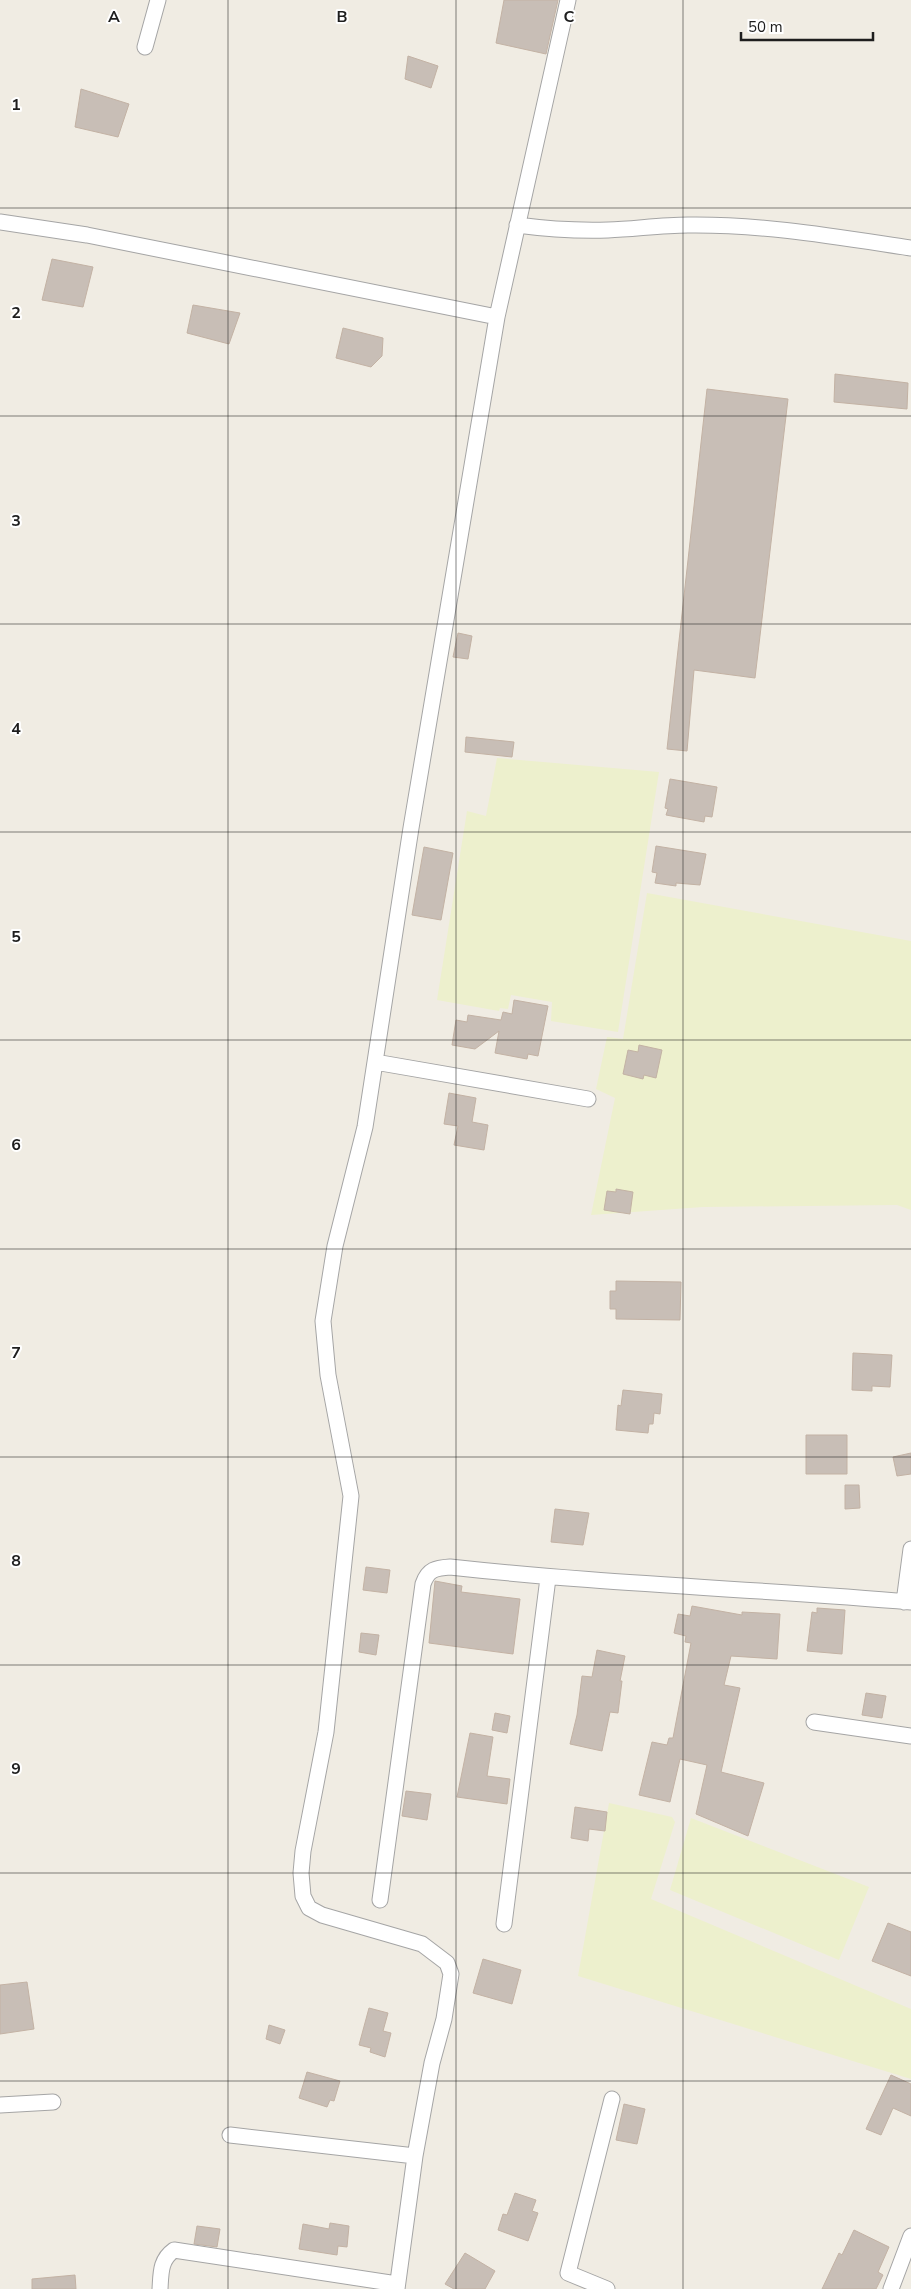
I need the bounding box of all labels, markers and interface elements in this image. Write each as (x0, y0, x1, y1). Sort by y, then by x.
text: A (108, 6, 120, 28)
text: B (336, 6, 348, 28)
text: C (564, 6, 575, 28)
scale bar (741, 10, 874, 42)
text: 50 m (748, 17, 783, 37)
text: 1 (11, 94, 21, 116)
text: 2 (11, 302, 21, 324)
text: 3 (11, 510, 21, 532)
text: 4 (11, 718, 21, 740)
text: 5 (11, 926, 21, 948)
text: 6 (11, 1134, 21, 1156)
text: 7 (11, 1342, 21, 1364)
text: 8 (11, 1550, 21, 1572)
text: 9 (11, 1758, 21, 1780)

